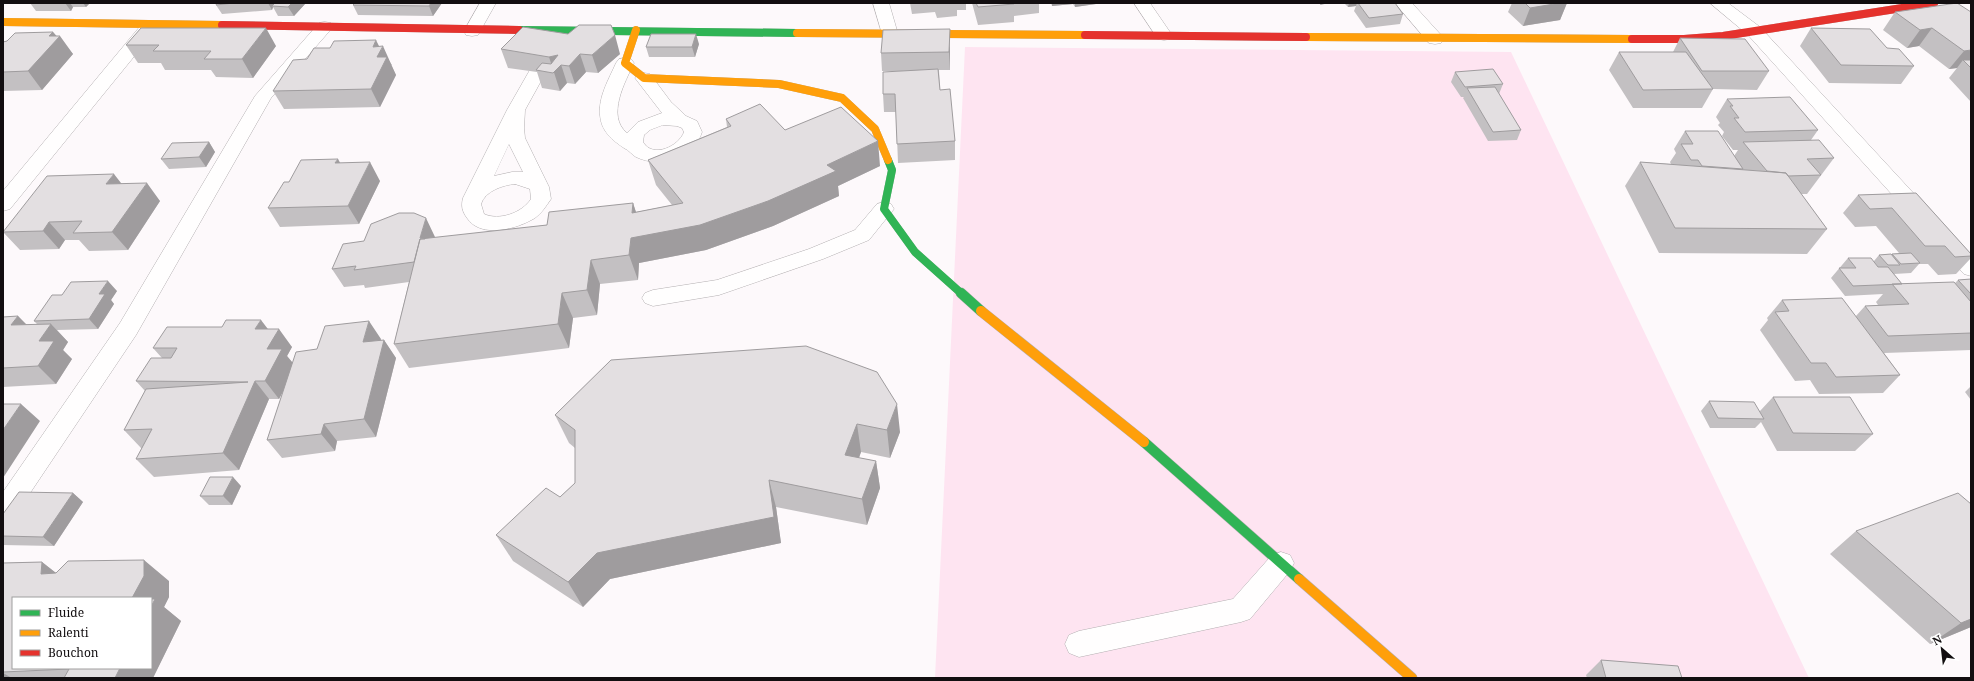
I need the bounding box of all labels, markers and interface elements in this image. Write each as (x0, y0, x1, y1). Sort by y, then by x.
legend (12, 597, 152, 669)
text: Fluide (48, 604, 84, 621)
text: Ralenti (48, 624, 89, 641)
north arrow (1922, 629, 1962, 669)
text: N (1930, 631, 1945, 648)
text: Bouchon (48, 644, 99, 661)

